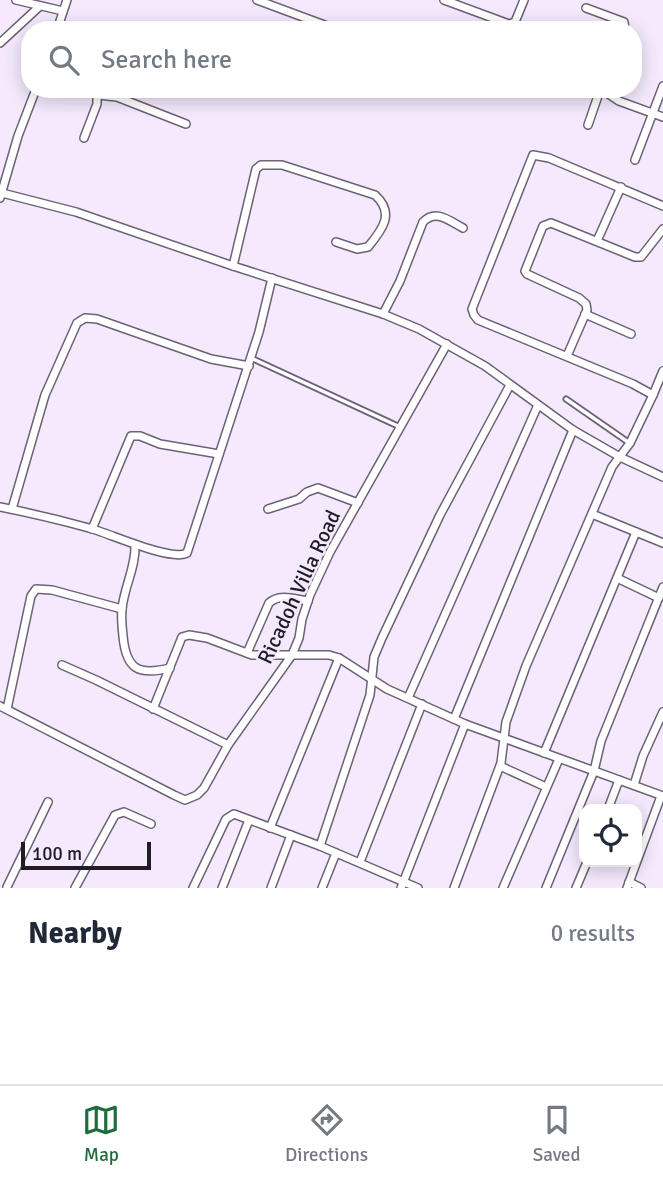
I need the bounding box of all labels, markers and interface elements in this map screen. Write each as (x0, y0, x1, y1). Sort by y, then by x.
search box (21, 21, 642, 98)
icon: search (45, 41, 83, 79)
text: Search here (101, 44, 232, 76)
street label: Ricadoh Villa Road (252, 506, 346, 668)
map controls (579, 804, 642, 867)
button: locate (579, 804, 642, 867)
scale bar (21, 839, 150, 871)
text: 100 m (32, 842, 82, 866)
text: Nearby (28, 915, 122, 952)
text: 0 results (551, 919, 635, 948)
tab: Map (82, 1101, 120, 1167)
tab: Directions (285, 1101, 368, 1167)
tab: Saved (533, 1101, 581, 1167)

